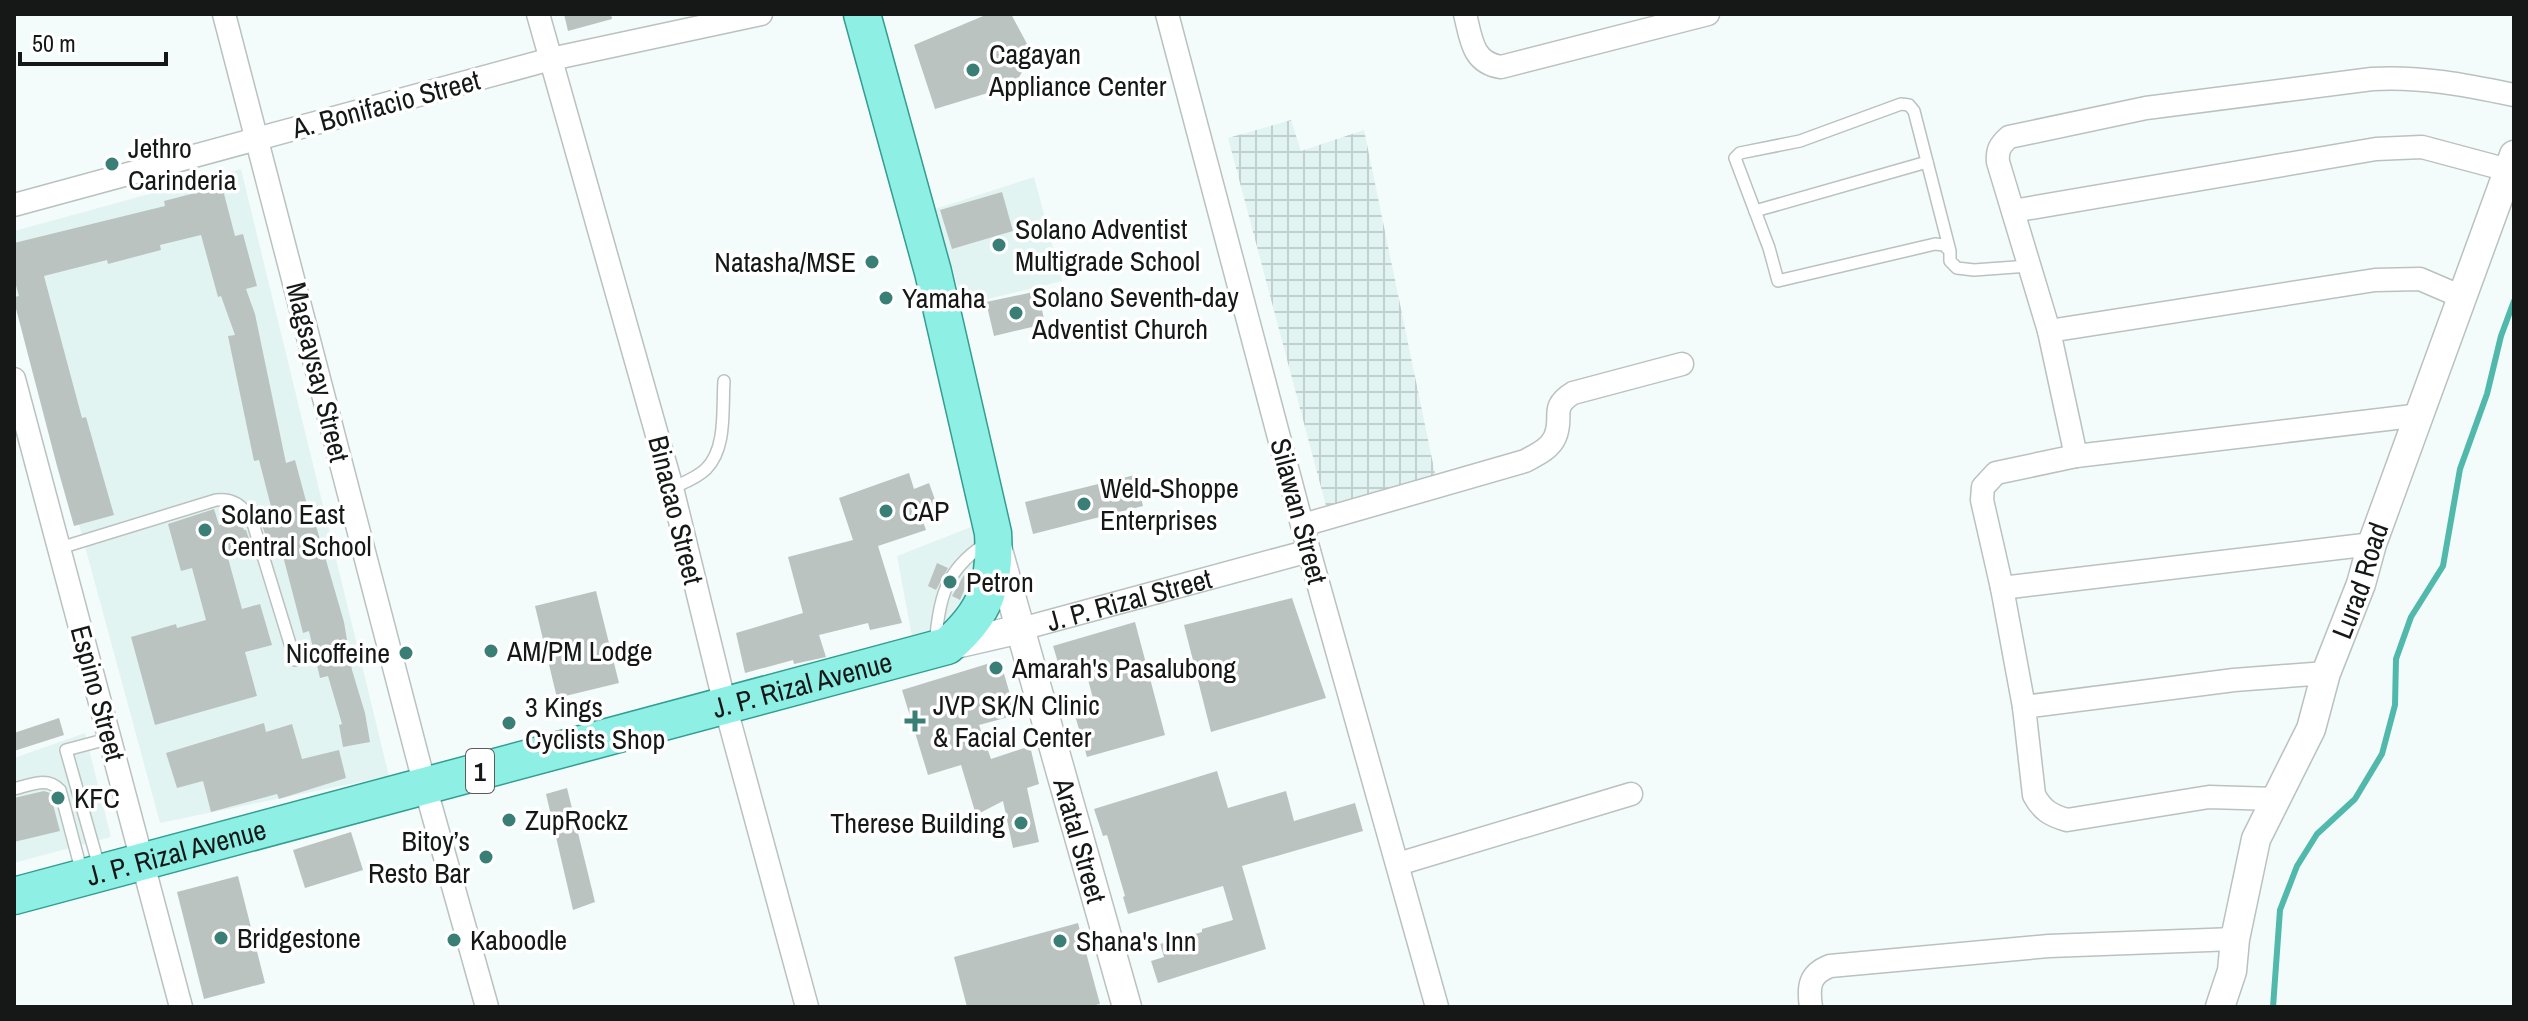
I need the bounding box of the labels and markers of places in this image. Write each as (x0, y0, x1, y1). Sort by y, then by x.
place label: Cagayan Appliance Center (988, 35, 1167, 105)
marker: Cagayan Appliance Center (964, 61, 982, 79)
place label: Jethro Carinderia (128, 129, 237, 199)
marker: Jethro Carinderia (103, 155, 121, 173)
place label: Solano Adventist Multigrade School (1015, 210, 1200, 280)
marker: Solano Adventist Multigrade School (990, 236, 1008, 254)
place label: Natasha/MSE (714, 243, 856, 281)
marker: Natasha/MSE (863, 253, 881, 271)
place label: Solano Seventh-day Adventist Church (1031, 278, 1239, 348)
place label: Yamaha (902, 279, 986, 317)
marker: Yamaha (877, 289, 895, 307)
marker: Solano Seventh-day Adventist Church (1007, 304, 1025, 322)
place label: Weld-Shoppe Enterprises (1100, 469, 1239, 539)
place label: CAP (902, 492, 949, 530)
place label: Solano East Central School (221, 495, 372, 565)
marker: Weld-Shoppe Enterprises (1075, 495, 1093, 513)
marker: CAP (877, 502, 895, 520)
marker: Solano East Central School (196, 521, 214, 539)
place label: Petron (966, 563, 1034, 601)
marker: Petron (941, 573, 959, 591)
place label: AM/PM Lodge (506, 632, 653, 670)
place label: Nicoffeine (286, 634, 390, 672)
marker: AM/PM Lodge (482, 642, 500, 660)
marker: Nicoffeine (397, 644, 415, 662)
place label: Amarah's Pasalubong (1011, 649, 1236, 687)
marker: Amarah's Pasalubong (987, 659, 1005, 677)
place label: JVP SK/N Clinic & Facial Center (933, 686, 1100, 756)
place label: 3 Kings Cyclists Shop (525, 688, 665, 758)
marker: JVP SK/N Clinic & Facial Center (904, 710, 926, 732)
marker: 3 Kings Cyclists Shop (500, 714, 518, 732)
place label: KFC (74, 779, 120, 817)
marker: KFC (49, 789, 67, 807)
place label: ZupRockz (525, 801, 628, 839)
place label: Therese Building (830, 804, 1005, 842)
marker: ZupRockz (500, 811, 518, 829)
marker: Therese Building (1012, 814, 1030, 832)
place label: Bitoy’s Resto Bar (368, 822, 470, 892)
marker: Bitoy’s Resto Bar (477, 848, 495, 866)
place label: Bridgestone (237, 919, 361, 957)
place label: Kaboodle (470, 921, 567, 959)
place label: Shana's Inn (1076, 922, 1197, 960)
marker: Bridgestone (212, 929, 230, 947)
marker: Kaboodle (445, 931, 463, 949)
marker: Shana's Inn (1051, 932, 1069, 950)

